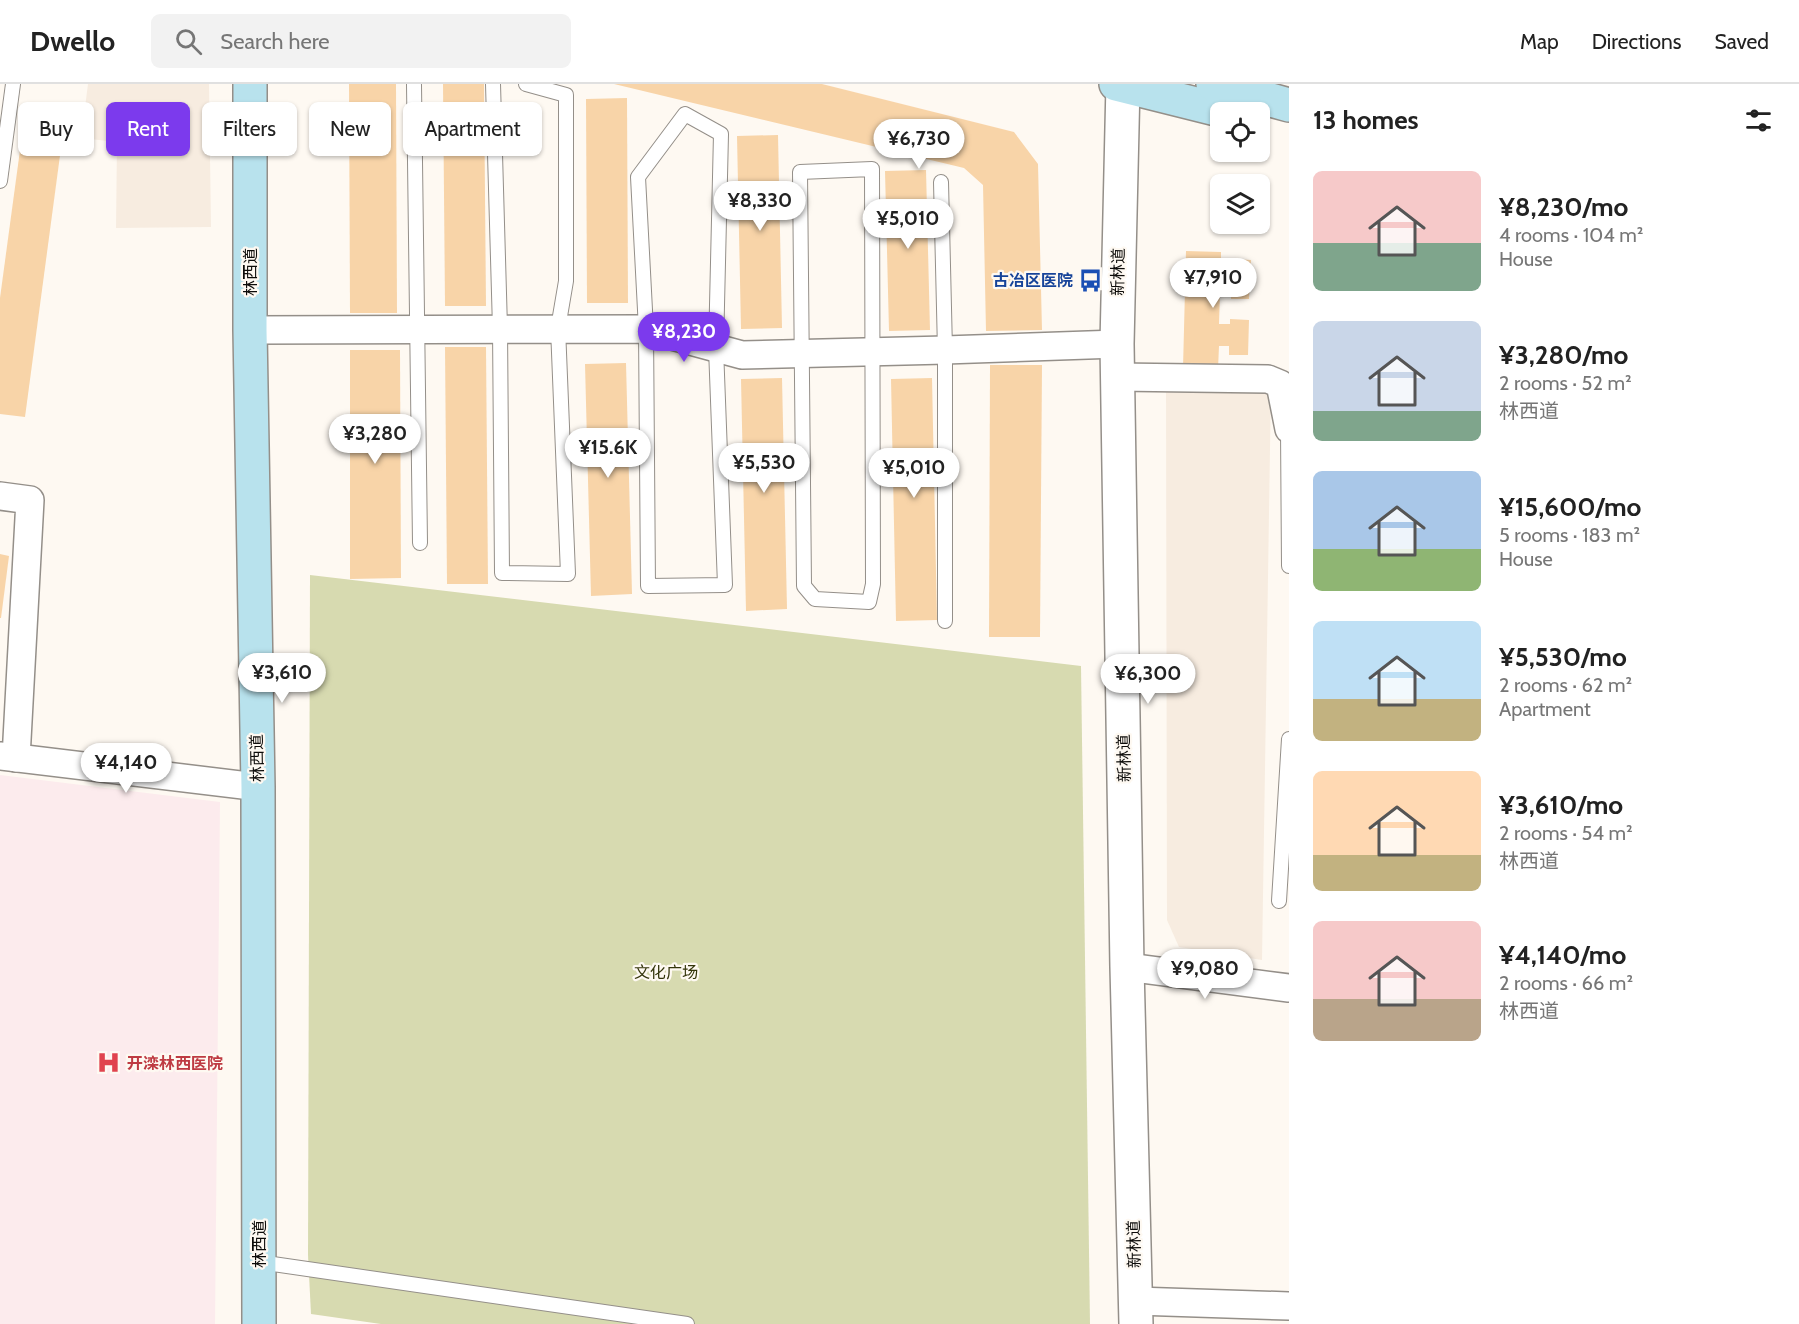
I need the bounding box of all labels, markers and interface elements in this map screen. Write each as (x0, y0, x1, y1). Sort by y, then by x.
search box (151, 14, 571, 68)
text: Dwello (30, 24, 115, 58)
icon: search (172, 25, 205, 58)
text: Search here (220, 28, 330, 55)
text: Map (1520, 29, 1559, 54)
text: Directions (1592, 29, 1681, 54)
text: Saved (1714, 29, 1769, 54)
chip: Buy (18, 102, 94, 156)
chip: Rent (106, 102, 190, 156)
chip: Filters (202, 102, 297, 156)
chip: New (309, 102, 391, 156)
chip: Apartment (403, 102, 542, 156)
map controls (1210, 102, 1270, 234)
button: locate (1210, 102, 1270, 162)
text: 13 homes (1313, 104, 1419, 136)
icon: filters (1742, 104, 1775, 137)
pin: ¥6,730 (870, 119, 968, 170)
text: ¥6,730 (887, 126, 951, 150)
button: layers (1210, 174, 1270, 234)
pin: ¥8,330 (711, 181, 809, 232)
text: ¥8,330 (728, 188, 792, 212)
text: ¥8,230/mo (1499, 191, 1628, 223)
icon: home (1361, 195, 1433, 267)
pin: ¥5,010 (859, 199, 957, 250)
text: ¥5,010 (877, 206, 939, 230)
text: 4 rooms · 104 m² (1499, 223, 1643, 247)
text: House (1499, 247, 1553, 271)
street label: 林西道 (241, 248, 260, 296)
street label: 新林道 (1108, 248, 1128, 296)
pin: ¥7,910 (1164, 258, 1262, 309)
text: ¥7,910 (1184, 265, 1242, 289)
bus stop icon: 古冶区医院 (1078, 267, 1104, 293)
place label: 古冶区医院 (993, 271, 1073, 290)
pin: ¥8,230 (635, 312, 733, 363)
text: ¥8,230 (652, 319, 716, 343)
text: ¥3,280/mo (1499, 339, 1628, 371)
icon: home (1361, 345, 1433, 417)
text: 2 rooms · 52 m² (1499, 371, 1632, 395)
text: 林西道 (1499, 399, 1559, 423)
pin: ¥3,280 (326, 414, 424, 465)
text: ¥3,280 (343, 421, 407, 445)
pin: ¥15.6K (559, 428, 657, 479)
text: ¥15.6K (579, 435, 637, 459)
pin: ¥5,530 (715, 443, 813, 494)
pin: ¥5,010 (865, 448, 963, 499)
text: ¥5,530 (732, 450, 796, 474)
text: ¥5,010 (883, 455, 945, 479)
text: ¥15,600/mo (1499, 491, 1641, 523)
icon: home (1361, 495, 1433, 567)
text: 5 rooms · 183 m² (1499, 523, 1640, 547)
text: House (1499, 547, 1553, 571)
text: ¥5,530/mo (1499, 641, 1627, 673)
icon: home (1361, 645, 1433, 717)
pin: ¥3,610 (233, 653, 331, 704)
pin: ¥6,300 (1099, 654, 1197, 705)
text: ¥3,610 (252, 660, 312, 684)
text: ¥6,300 (1115, 661, 1181, 685)
text: 2 rooms · 62 m² (1499, 673, 1632, 697)
text: Apartment (1499, 697, 1591, 721)
street label: 林西道 (247, 734, 267, 782)
street label: 新林道 (1114, 734, 1134, 782)
pin: ¥4,140 (77, 743, 175, 794)
text: ¥4,140 (95, 750, 157, 774)
text: ¥3,610/mo (1499, 789, 1623, 821)
icon: home (1361, 795, 1433, 867)
text: 2 rooms · 54 m² (1499, 821, 1633, 845)
text: 林西道 (1499, 849, 1559, 873)
text: ¥4,140/mo (1499, 939, 1626, 971)
icon: home (1361, 945, 1433, 1017)
pin: ¥9,080 (1156, 949, 1254, 1000)
text: ¥9,080 (1171, 956, 1239, 980)
park label: 文化广场 (634, 963, 698, 982)
text: 2 rooms · 66 m² (1499, 971, 1633, 995)
text: 林西道 (1499, 999, 1559, 1023)
hospital icon: 开滦林西医院 (96, 1050, 122, 1076)
place label: 开滦林西医院 (127, 1054, 223, 1073)
street label: 林西道 (250, 1220, 269, 1268)
street label: 新林道 (1124, 1220, 1144, 1268)

